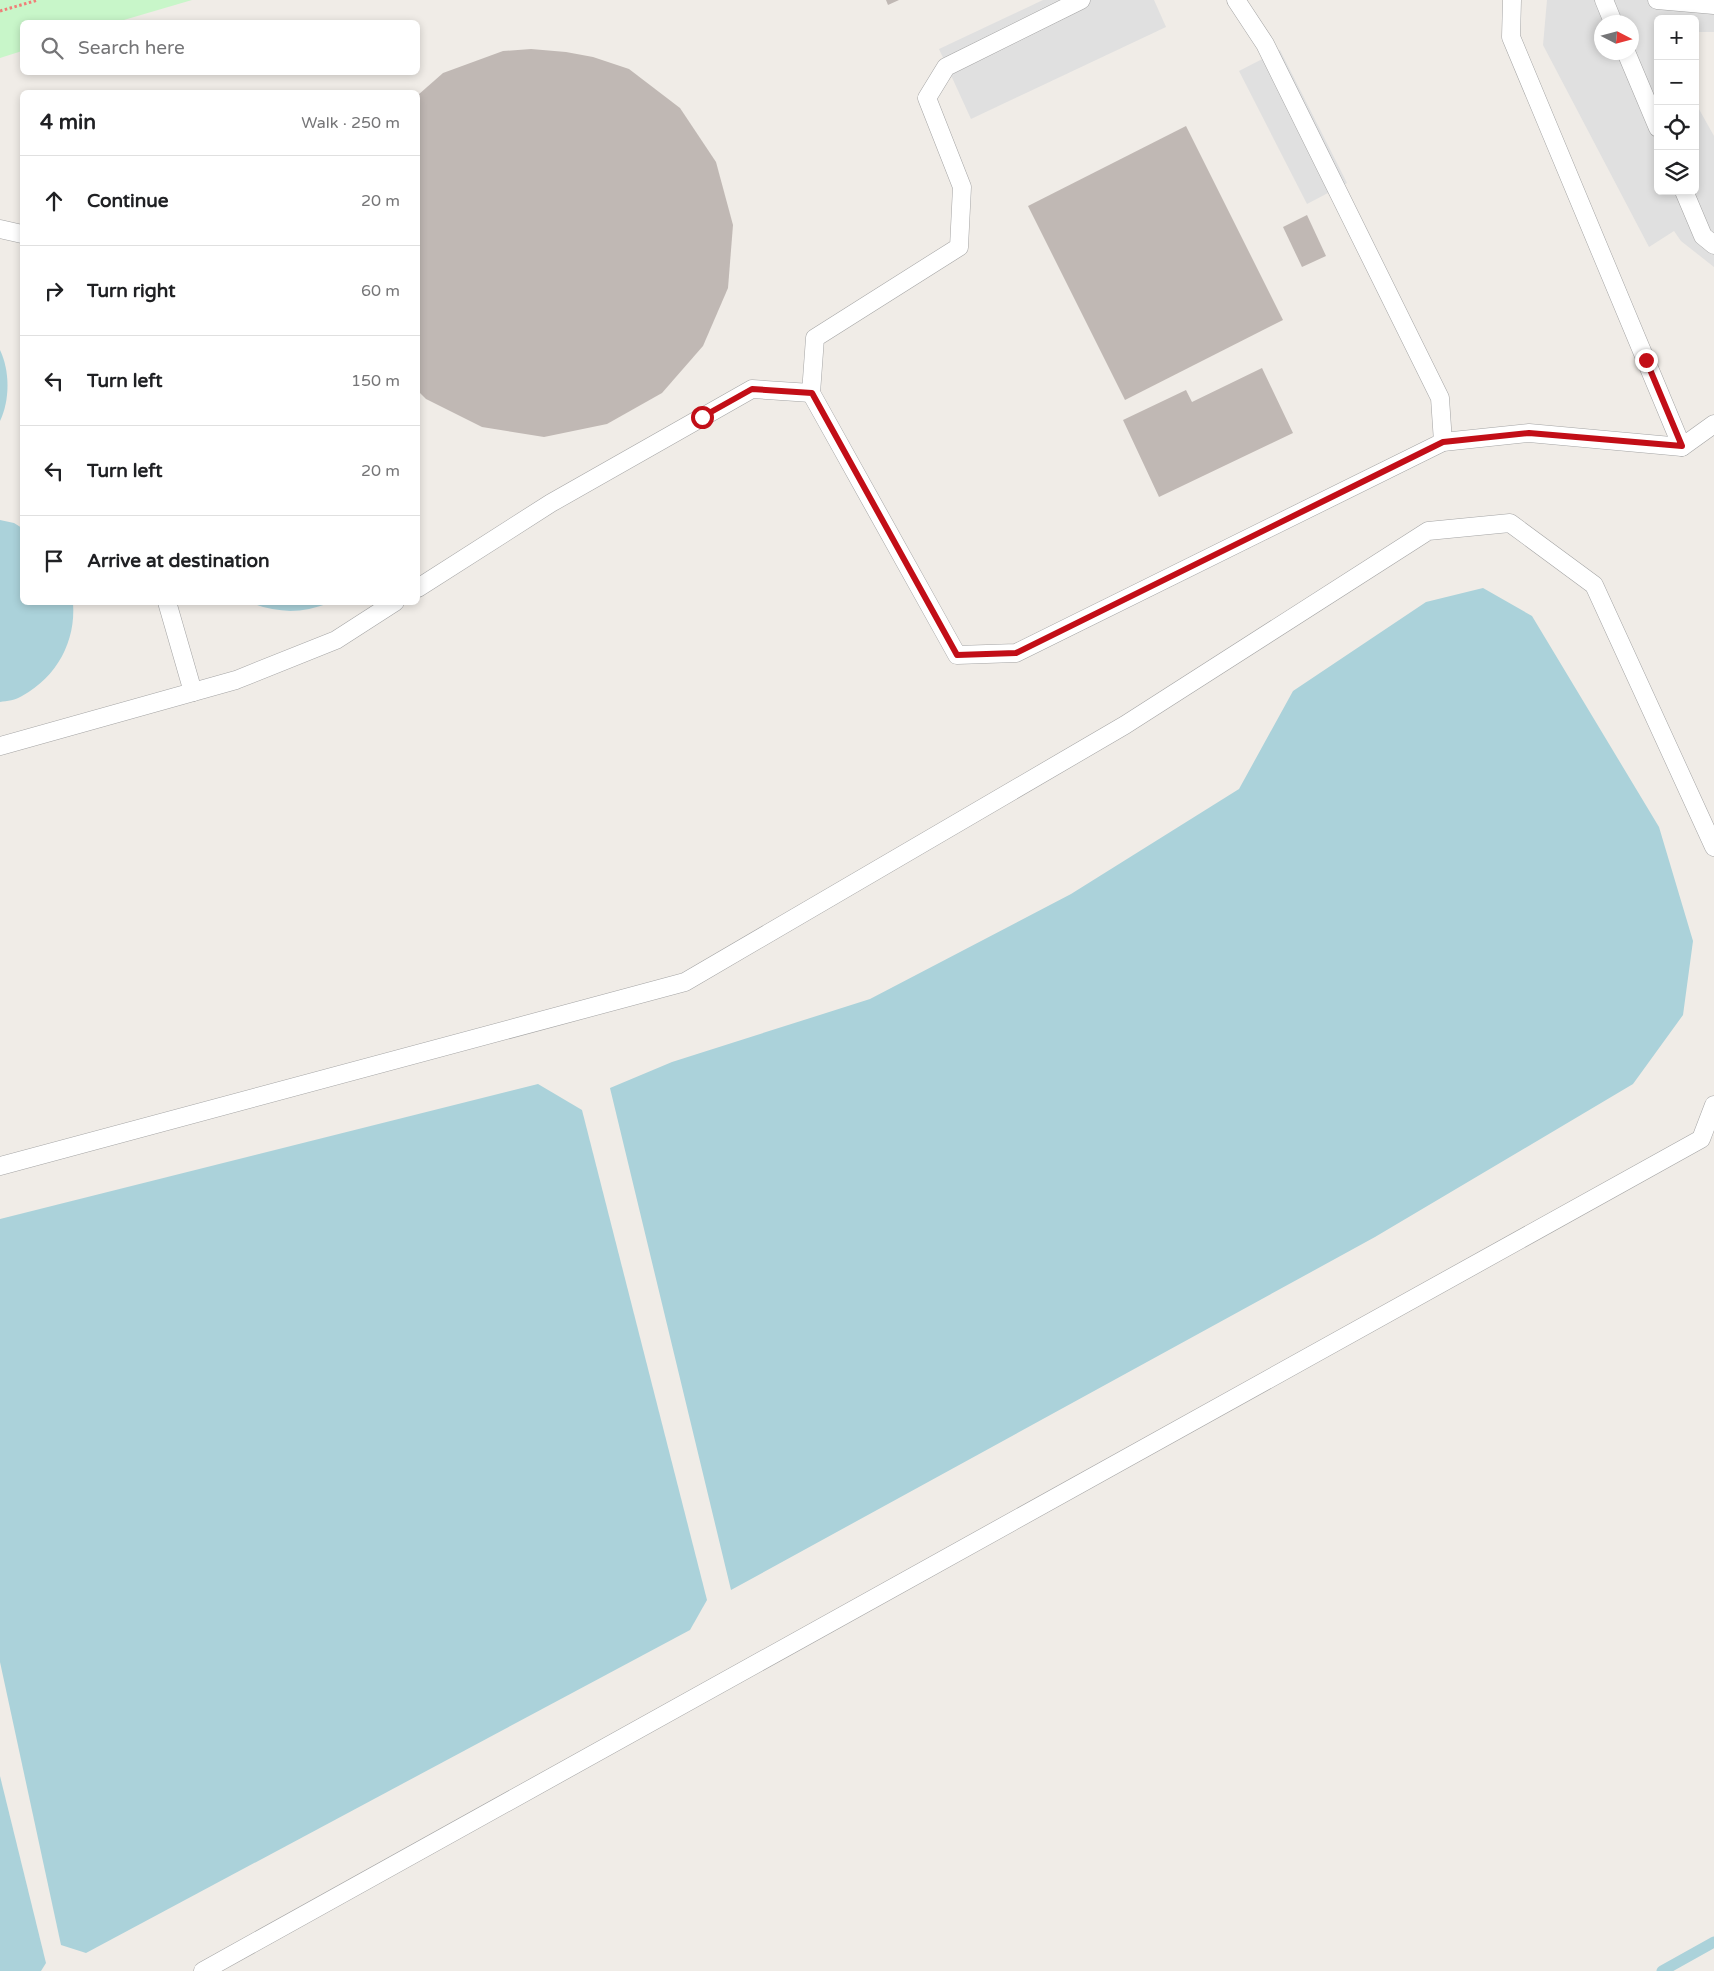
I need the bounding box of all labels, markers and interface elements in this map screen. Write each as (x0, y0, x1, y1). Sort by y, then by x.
north arrow (1594, 15, 1639, 60)
map controls (1654, 15, 1699, 195)
button: + (1654, 15, 1699, 60)
search box (20, 20, 420, 75)
icon: search (38, 34, 66, 62)
text: Search here (78, 37, 185, 59)
button: − (1654, 60, 1699, 105)
button: locate (1654, 105, 1699, 150)
text: 4 min (40, 110, 96, 135)
text: Walk · 250 m (301, 113, 400, 133)
button: layers (1654, 150, 1699, 195)
icon: ahead (40, 187, 68, 215)
text: Continue (87, 190, 169, 212)
text: 20 m (361, 191, 400, 211)
icon: right (40, 277, 68, 305)
text: Turn right (87, 280, 175, 302)
text: 60 m (361, 281, 400, 301)
route end (1635, 349, 1658, 372)
icon: left (40, 367, 68, 395)
text: Turn left (87, 370, 163, 392)
text: 150 m (351, 371, 400, 391)
route start (691, 406, 714, 429)
icon: left (40, 457, 68, 485)
text: Turn left (87, 460, 163, 482)
text: 20 m (361, 461, 400, 481)
icon: arrive (40, 547, 68, 575)
text: Arrive at destination (87, 550, 270, 572)

